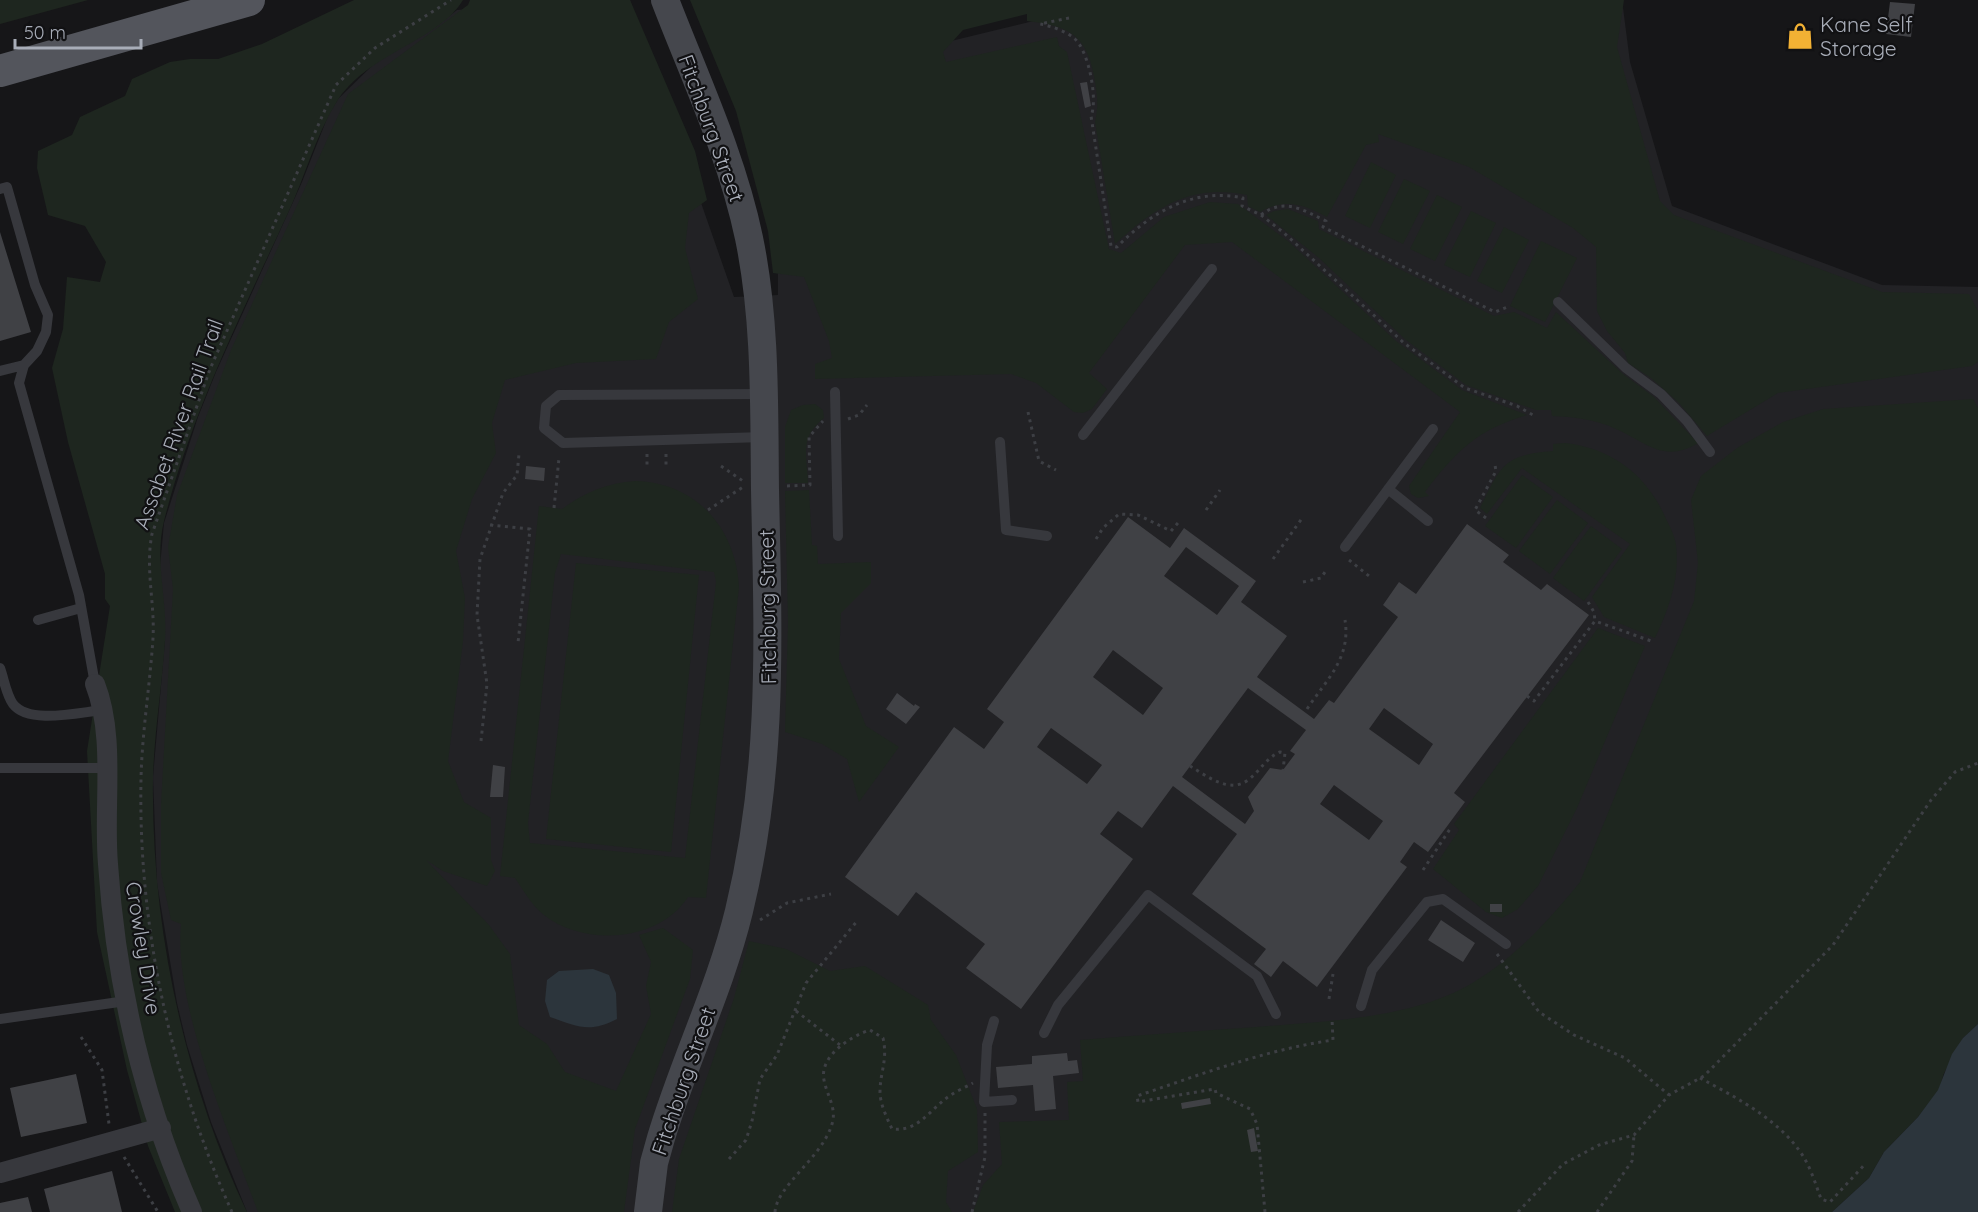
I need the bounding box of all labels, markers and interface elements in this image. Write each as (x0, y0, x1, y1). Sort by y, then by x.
place label: Kane Self Storage (1820, 11, 1913, 61)
scale bar (15, 12, 141, 50)
text: 50 m (24, 21, 66, 44)
shop icon: Kane Self Storage (1785, 21, 1815, 51)
street label: Fitchburg Street (673, 51, 751, 205)
street label: Assabet River Rail Trail (128, 315, 228, 533)
street label: Fitchburg Street (753, 529, 781, 685)
street label: Crowley Drive (121, 880, 167, 1016)
street label: Fitchburg Street (645, 1004, 721, 1158)

